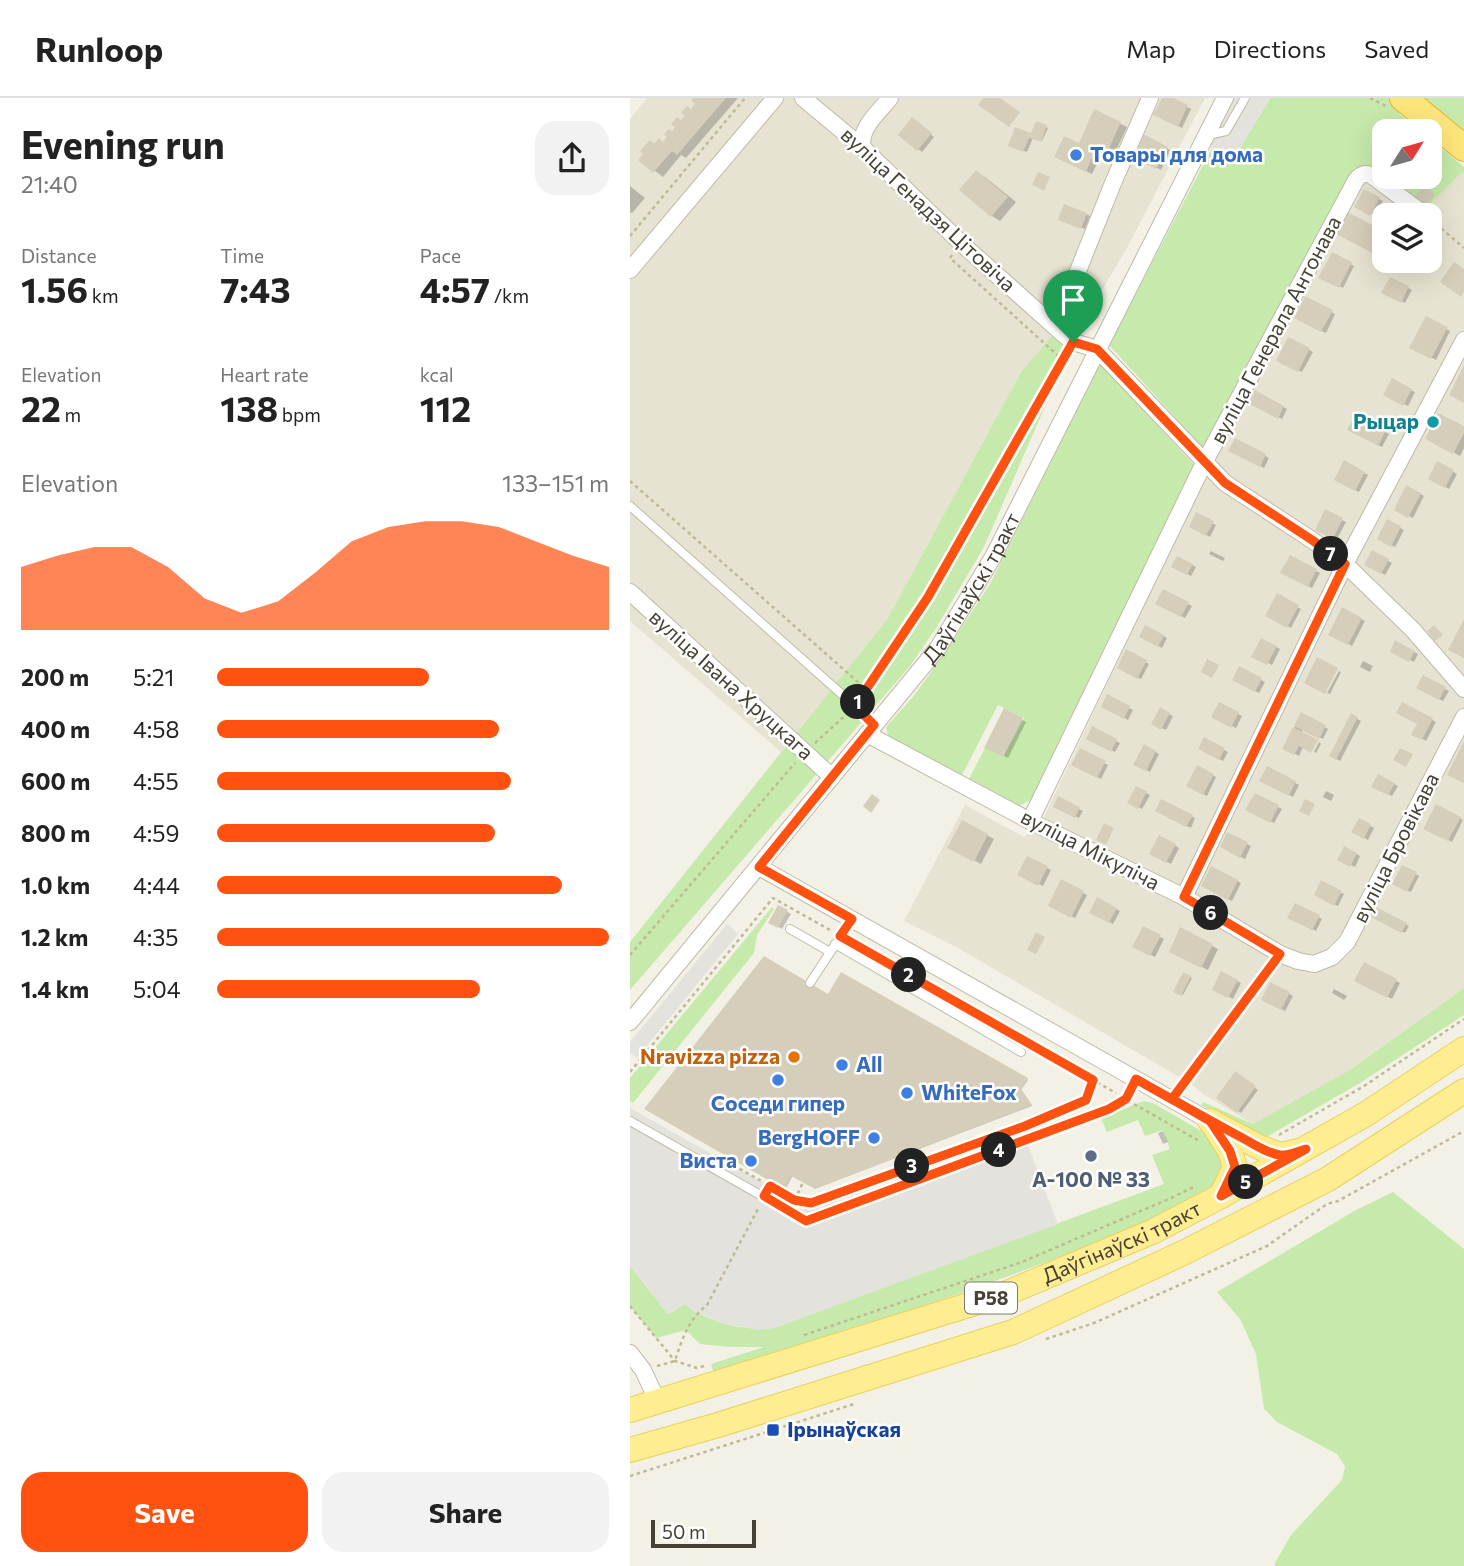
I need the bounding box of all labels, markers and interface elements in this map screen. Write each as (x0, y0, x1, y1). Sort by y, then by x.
text: Runloop (35, 28, 163, 69)
text: Map (1126, 34, 1176, 63)
text: Directions (1214, 34, 1326, 63)
text: Saved (1364, 34, 1429, 63)
north arrow (1372, 119, 1442, 189)
map controls (1372, 119, 1442, 273)
text: Evening run (21, 120, 225, 167)
button: share (535, 121, 609, 195)
street label: вуліца Генадзя Цітовіча (836, 121, 1022, 296)
place label: Товары для дома (1090, 141, 1263, 166)
marker: Товары для дома (1068, 147, 1084, 163)
text: 21:40 (21, 170, 78, 198)
button: layers (1372, 203, 1442, 273)
street label: вуліца Генерала Антонава (1204, 211, 1345, 447)
text: Distance (21, 244, 97, 267)
text: Time (220, 244, 264, 267)
text: Pace (420, 244, 461, 267)
text: 1.56 (21, 267, 88, 310)
text: 7:43 (220, 267, 291, 310)
text: 4:57 (420, 267, 490, 310)
pin (1043, 270, 1103, 342)
icon: arrive (1054, 281, 1092, 319)
text: km (88, 284, 119, 307)
text: /km (490, 284, 529, 307)
text: Elevation (21, 363, 101, 386)
text: Heart rate (220, 363, 309, 386)
text: kcal (420, 363, 454, 386)
text: 22 (21, 386, 61, 429)
text: 138 (220, 386, 278, 429)
text: 112 (420, 386, 471, 429)
text: m (61, 403, 81, 426)
text: bpm (278, 403, 321, 426)
place label: Рыцар (1353, 408, 1419, 433)
marker: Рыцар (1425, 414, 1441, 430)
text: Elevation (21, 469, 118, 497)
text: 133–151 m (502, 469, 609, 497)
street label: Даўгінаўскі тракт (916, 508, 1024, 668)
pin: 7 (1314, 536, 1348, 572)
text: 7 (1325, 542, 1336, 565)
street label: вуліца Івана Хруцкага (645, 604, 819, 764)
text: 200 m (21, 663, 89, 691)
text: 5:21 (133, 663, 174, 691)
pin: 1 (840, 684, 876, 720)
text: 1 (853, 690, 862, 713)
text: 400 m (21, 715, 90, 743)
text: 4:58 (133, 715, 179, 743)
text: 600 m (21, 767, 90, 795)
text: 4:55 (133, 767, 179, 795)
street label: вуліца Бровікава (1346, 768, 1443, 926)
street label: вуліца Мікуліча (1017, 803, 1164, 894)
text: 800 m (21, 819, 90, 847)
text: 4:59 (133, 819, 179, 847)
text: 1.0 km (21, 871, 90, 899)
text: 4:44 (133, 871, 180, 899)
pin: 6 (1194, 896, 1228, 930)
text: 6 (1205, 901, 1216, 924)
text: 1.2 km (21, 923, 88, 951)
text: 4:35 (133, 923, 179, 951)
pin: 2 (892, 958, 926, 992)
text: 2 (903, 963, 914, 986)
text: 1.4 km (21, 975, 89, 1003)
text: 5:04 (133, 975, 180, 1003)
place label: Nravizza pizza (640, 1043, 780, 1068)
marker: Nravizza pizza (786, 1049, 802, 1065)
place label: All (856, 1051, 883, 1076)
marker: All (834, 1057, 850, 1073)
marker: Соседи гипер (770, 1072, 786, 1088)
place label: WhiteFox (921, 1079, 1017, 1104)
marker: WhiteFox (899, 1085, 915, 1101)
place label: Соседи гипер (711, 1090, 845, 1115)
place label: BergHOFF (758, 1124, 860, 1149)
marker: BergHOFF (866, 1130, 882, 1146)
pin: 4 (982, 1132, 1016, 1168)
text: 4 (993, 1138, 1004, 1161)
place label: Виста (680, 1147, 737, 1172)
pin: 3 (894, 1148, 930, 1184)
marker: А-100 № 33 (1083, 1148, 1099, 1164)
marker: Виста (743, 1153, 759, 1169)
text: 3 (906, 1154, 917, 1177)
pin: 5 (1228, 1164, 1264, 1200)
place label: А-100 № 33 (1032, 1166, 1150, 1191)
text: 5 (1240, 1170, 1251, 1193)
street label: Даўгінаўскі тракт (1038, 1195, 1205, 1288)
road number: Р58 (965, 1282, 1017, 1314)
place label: Ірынаўская (787, 1416, 901, 1441)
marker: Ірынаўская (765, 1422, 781, 1438)
button: Save (21, 1472, 308, 1552)
button: Share (322, 1472, 609, 1552)
scale bar (651, 1517, 756, 1549)
text: 50 m (662, 1520, 706, 1543)

